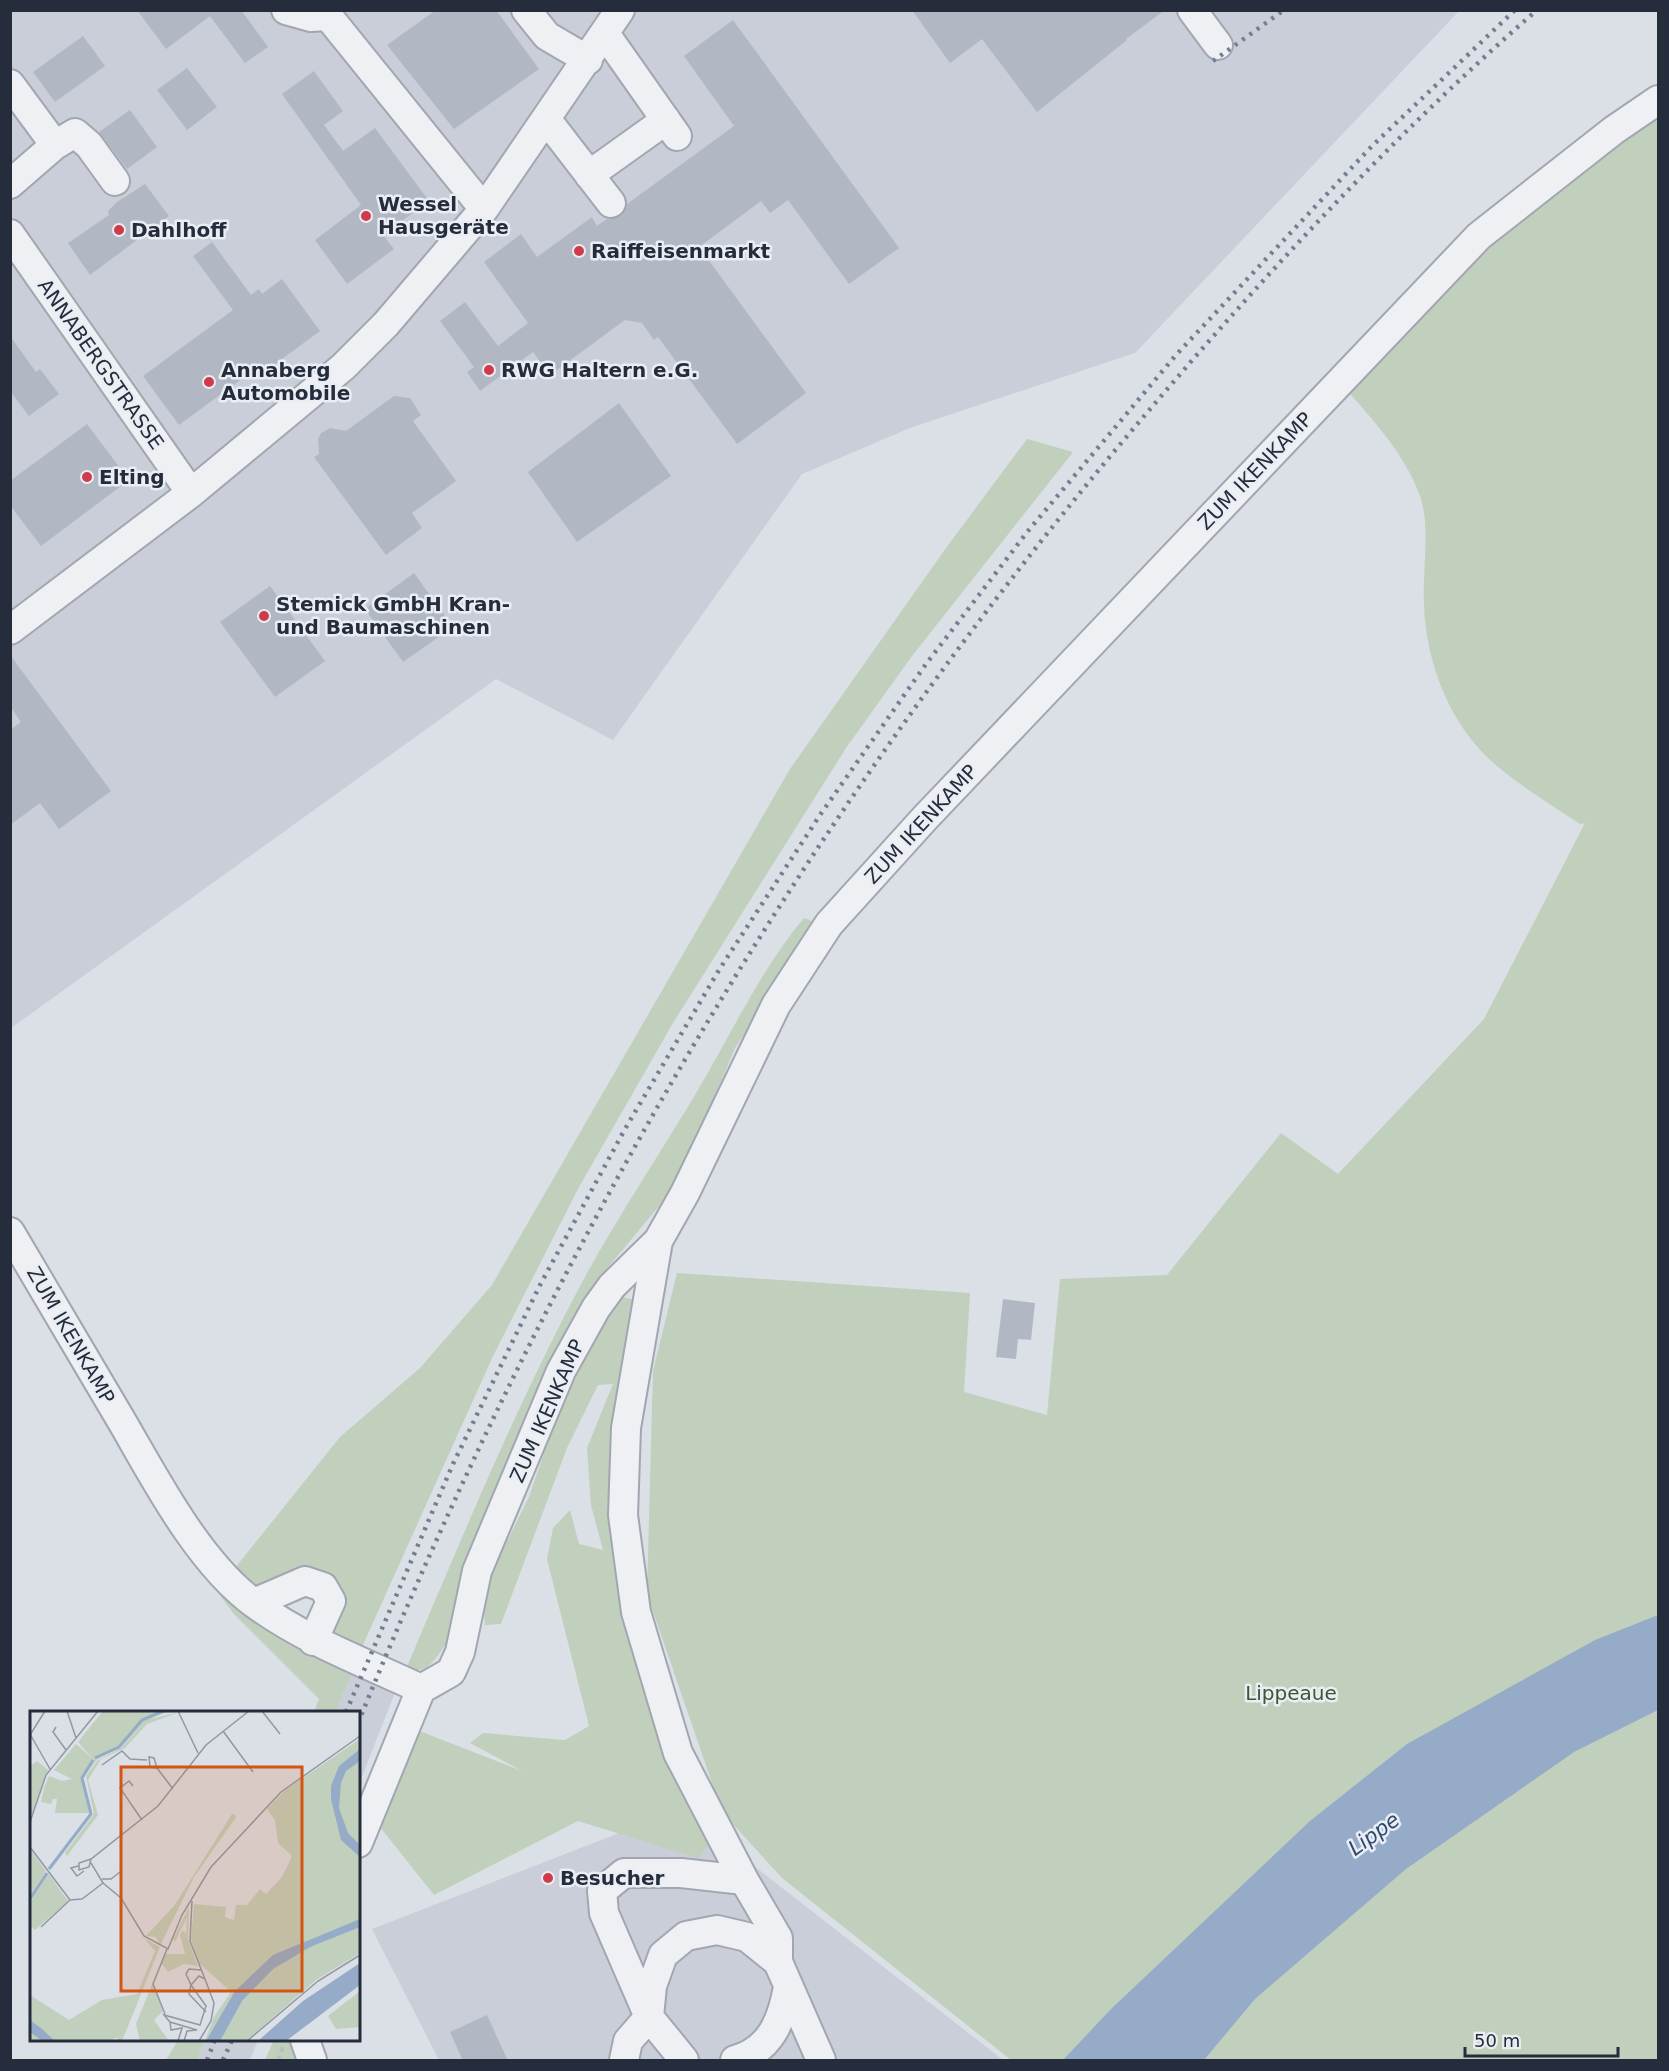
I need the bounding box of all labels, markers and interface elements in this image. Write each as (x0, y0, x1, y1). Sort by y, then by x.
place label: Wessel Hausgeräte (378, 192, 509, 239)
marker: Wessel Hausgeräte (359, 209, 373, 223)
place label: Dahlhoff (131, 218, 227, 242)
marker: Dahlhoff (112, 223, 126, 237)
place label: Raiffeisenmarkt (591, 239, 771, 263)
marker: Raiffeisenmarkt (572, 244, 586, 258)
street label: ANNABERGSTRASSE (33, 274, 169, 454)
place label: Annaberg Automobile (221, 358, 350, 405)
place label: RWG Haltern e.G. (501, 358, 698, 382)
marker: RWG Haltern e.G. (482, 363, 496, 377)
marker: Annaberg Automobile (202, 375, 216, 389)
street label: ZUM IKENKAMP (1193, 407, 1317, 535)
place label: Elting (99, 465, 165, 489)
marker: Elting (80, 470, 94, 484)
place label: Stemick GmbH Kran- und Baumaschinen (276, 592, 510, 639)
marker: Stemick GmbH Kran- und Baumaschinen (257, 609, 271, 623)
street label: ZUM IKENKAMP (860, 759, 982, 889)
street label: ZUM IKENKAMP (22, 1262, 120, 1408)
street label: ZUM IKENKAMP (505, 1336, 589, 1486)
park label: Lippeaue (1245, 1681, 1337, 1705)
inset map (30, 1711, 360, 2041)
water label: Lippe (1344, 1808, 1404, 1860)
place label: Besucher (560, 1866, 665, 1890)
marker: Besucher (541, 1871, 555, 1885)
scale bar (1465, 2020, 1618, 2058)
text: 50 m (1474, 2030, 1520, 2051)

